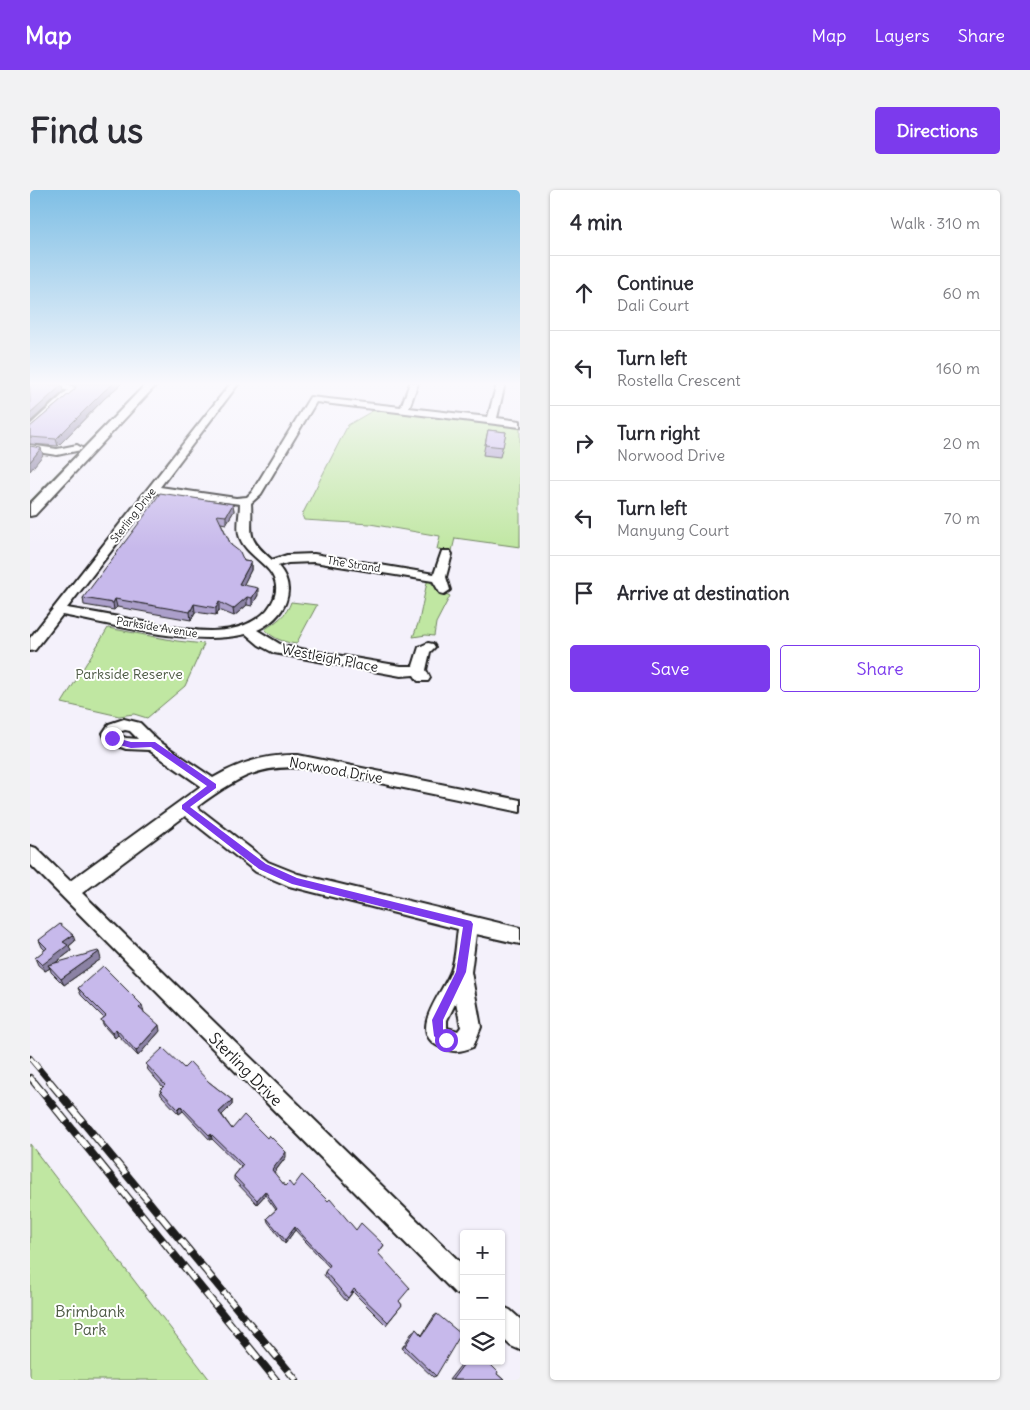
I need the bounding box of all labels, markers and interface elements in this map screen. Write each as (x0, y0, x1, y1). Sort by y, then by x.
text: Map (25, 20, 72, 50)
text: Map (811, 24, 846, 47)
text: Layers (874, 24, 930, 47)
text: Share (958, 24, 1005, 47)
button: Directions (875, 107, 1000, 154)
text: Find us (30, 108, 143, 152)
text: 4 min (570, 209, 622, 236)
text: Walk · 310 m (890, 213, 980, 233)
text: Continue (617, 271, 694, 295)
icon: ahead (570, 279, 598, 307)
text: 60 m (942, 283, 980, 303)
text: Dali Court (617, 295, 689, 315)
text: Turn left (617, 346, 687, 370)
icon: left (570, 354, 598, 382)
text: 160 m (936, 358, 980, 378)
text: Rostella Crescent (617, 370, 741, 390)
text: Turn right (617, 421, 700, 445)
icon: right (570, 429, 598, 457)
text: 20 m (943, 433, 980, 453)
text: Norwood Drive (617, 445, 725, 465)
street label: Sterling Drive (107, 485, 159, 545)
text: Turn left (617, 496, 687, 520)
icon: left (570, 504, 598, 532)
text: 70 m (944, 508, 980, 528)
text: Manyung Court (617, 520, 729, 540)
street label: The Strand (326, 553, 382, 575)
icon: arrive (570, 579, 598, 607)
text: Arrive at destination (617, 581, 790, 605)
street label: Parkside Avenue (115, 614, 199, 640)
street label: Westleigh Place (280, 640, 380, 676)
button: Save (570, 645, 770, 692)
button: Share (780, 645, 980, 692)
park label: Parkside Reserve (75, 665, 183, 683)
route end (101, 727, 124, 750)
street label: Norwood Drive (288, 753, 384, 787)
street label: Sterling Drive (205, 1028, 287, 1110)
route start (435, 1029, 458, 1052)
map controls (460, 1230, 505, 1365)
button: + (460, 1230, 505, 1275)
button: − (460, 1275, 505, 1320)
park label: Brimbank Park (55, 1301, 125, 1339)
button: layers (460, 1320, 505, 1365)

